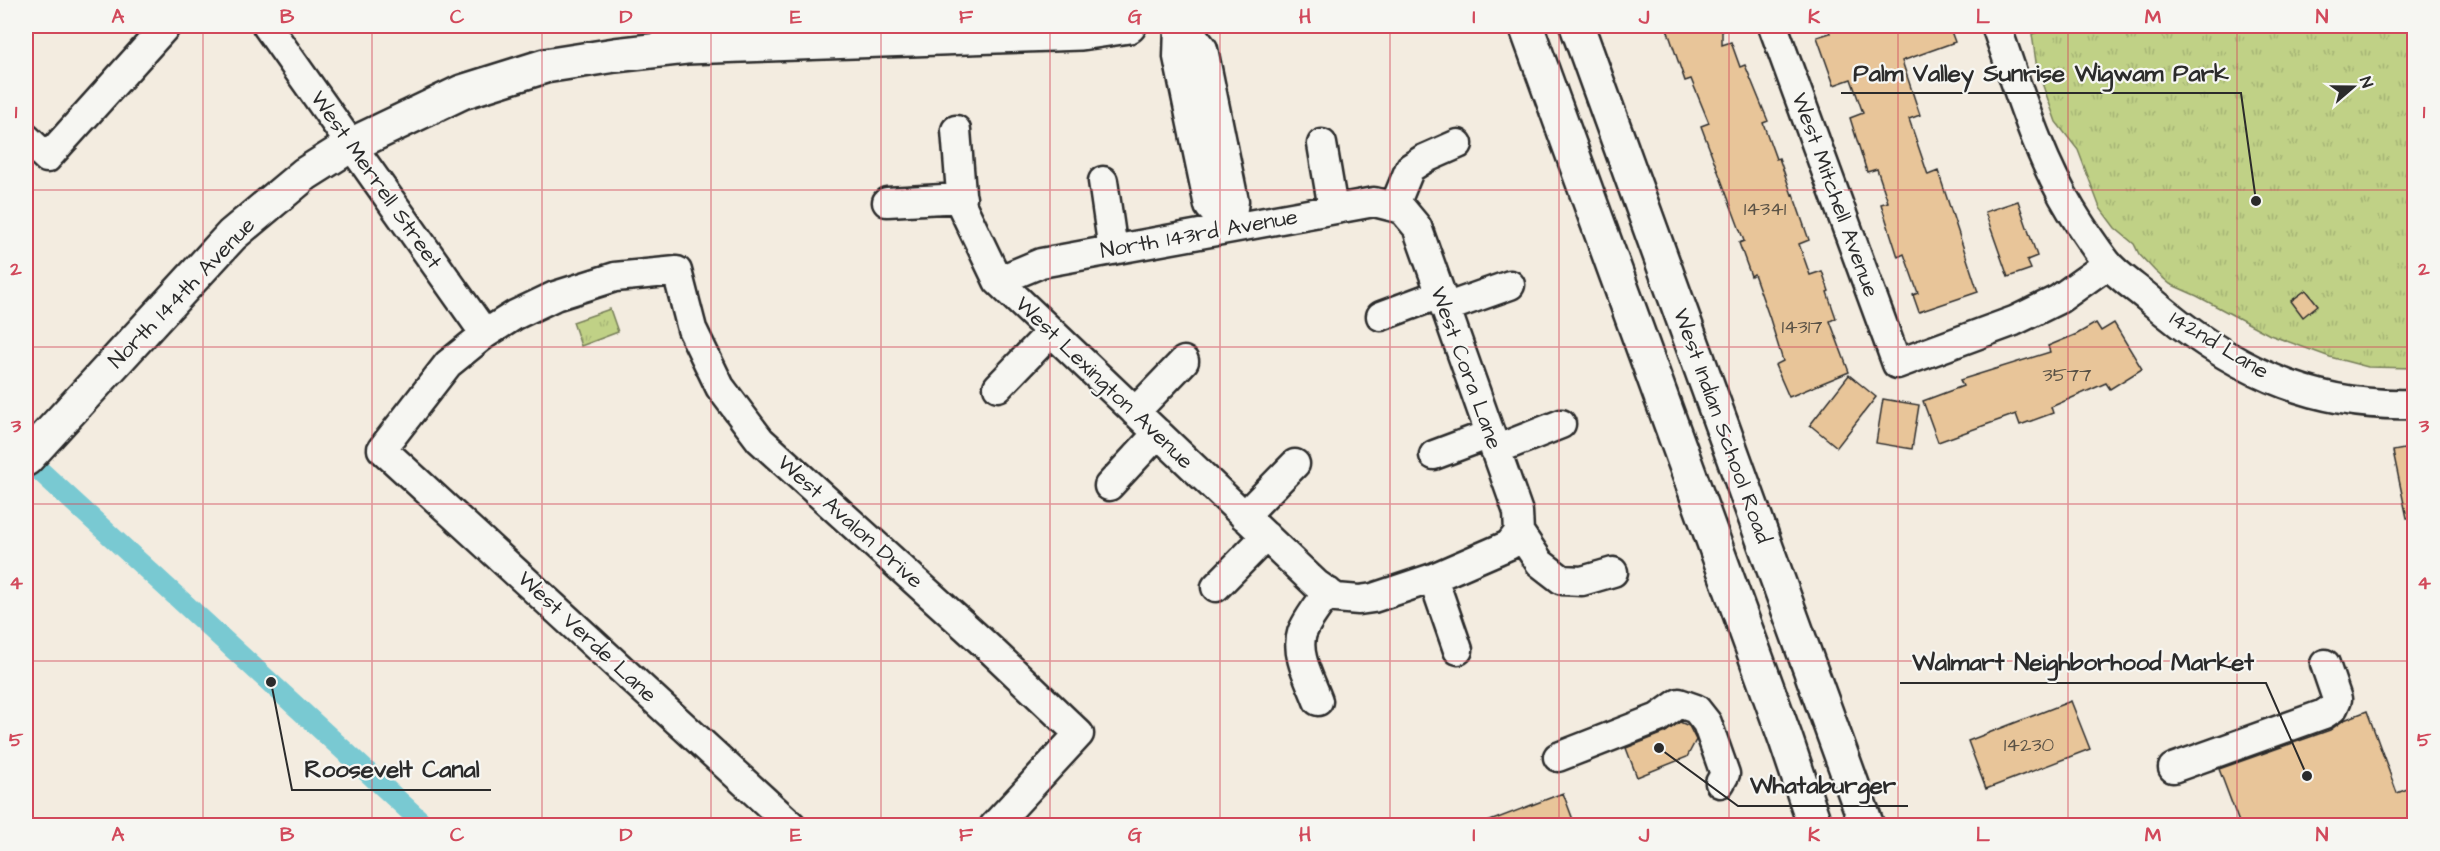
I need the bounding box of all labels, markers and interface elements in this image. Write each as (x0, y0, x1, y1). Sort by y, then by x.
text: A (112, 3, 125, 31)
text: B (280, 3, 295, 31)
text: C (450, 3, 465, 31)
text: D (620, 3, 633, 31)
text: E (790, 3, 802, 31)
text: F (959, 3, 974, 31)
text: G (1128, 3, 1142, 31)
text: H (1299, 3, 1311, 31)
text: I (1472, 3, 1476, 31)
text: J (1638, 3, 1650, 31)
text: K (1808, 3, 1821, 31)
text: L (1976, 3, 1990, 31)
text: M (2145, 3, 2162, 31)
text: N (2316, 3, 2329, 31)
callout: Palm Valley Sunrise Wigwam Park (1841, 51, 2241, 93)
text: Palm Valley Sunrise Wigwam Park (1853, 57, 2229, 93)
north arrow (2323, 57, 2383, 117)
text: N (2354, 74, 2378, 91)
street label: West Merrell Street (303, 85, 449, 275)
street label: West Mitchell Avenue (1784, 88, 1886, 302)
text: 1 (15, 98, 18, 126)
text: 1 (2423, 98, 2426, 126)
house number: 14341 (1744, 195, 1787, 223)
street label: North 143rd Avenue (1098, 201, 1300, 267)
street label: North 144th Avenue (101, 210, 263, 376)
text: 2 (9, 255, 22, 283)
text: 2 (2417, 255, 2430, 283)
street label: West Cora Lane (1422, 282, 1510, 454)
street label: West Lexington Avenue (1007, 290, 1200, 477)
street label: 142nd Lane (2164, 303, 2275, 387)
street label: West Indian School Road (1665, 304, 1779, 548)
house number: 14317 (1781, 313, 1823, 341)
house number: 3577 (2043, 361, 2091, 389)
text: 3 (10, 412, 22, 440)
text: 3 (2418, 412, 2430, 440)
street label: West Avalon Drive (770, 448, 930, 596)
street label: West Verde Lane (510, 564, 664, 710)
text: 4 (9, 569, 23, 597)
text: 4 (2417, 569, 2431, 597)
callout: Walmart Neighborhood Market (1900, 641, 2266, 683)
text: Walmart Neighborhood Market (1911, 646, 2254, 681)
text: 5 (9, 726, 24, 754)
text: 5 (2417, 726, 2432, 754)
house number: 14230 (2004, 731, 2055, 759)
callout: Roosevelt Canal (292, 748, 491, 790)
text: Roosevelt Canal (305, 753, 480, 787)
callout: Whataburger (1738, 764, 1908, 806)
text: Whataburger (1749, 769, 1897, 804)
text: A (112, 821, 125, 849)
text: B (280, 821, 295, 849)
text: C (450, 821, 465, 849)
text: D (620, 821, 633, 849)
text: E (790, 821, 802, 849)
text: F (959, 821, 974, 849)
text: G (1128, 821, 1142, 849)
text: H (1299, 821, 1311, 849)
text: I (1472, 821, 1476, 849)
text: J (1638, 821, 1650, 849)
text: K (1808, 821, 1821, 849)
text: L (1976, 821, 1990, 849)
text: M (2145, 821, 2162, 849)
text: N (2316, 821, 2329, 849)

